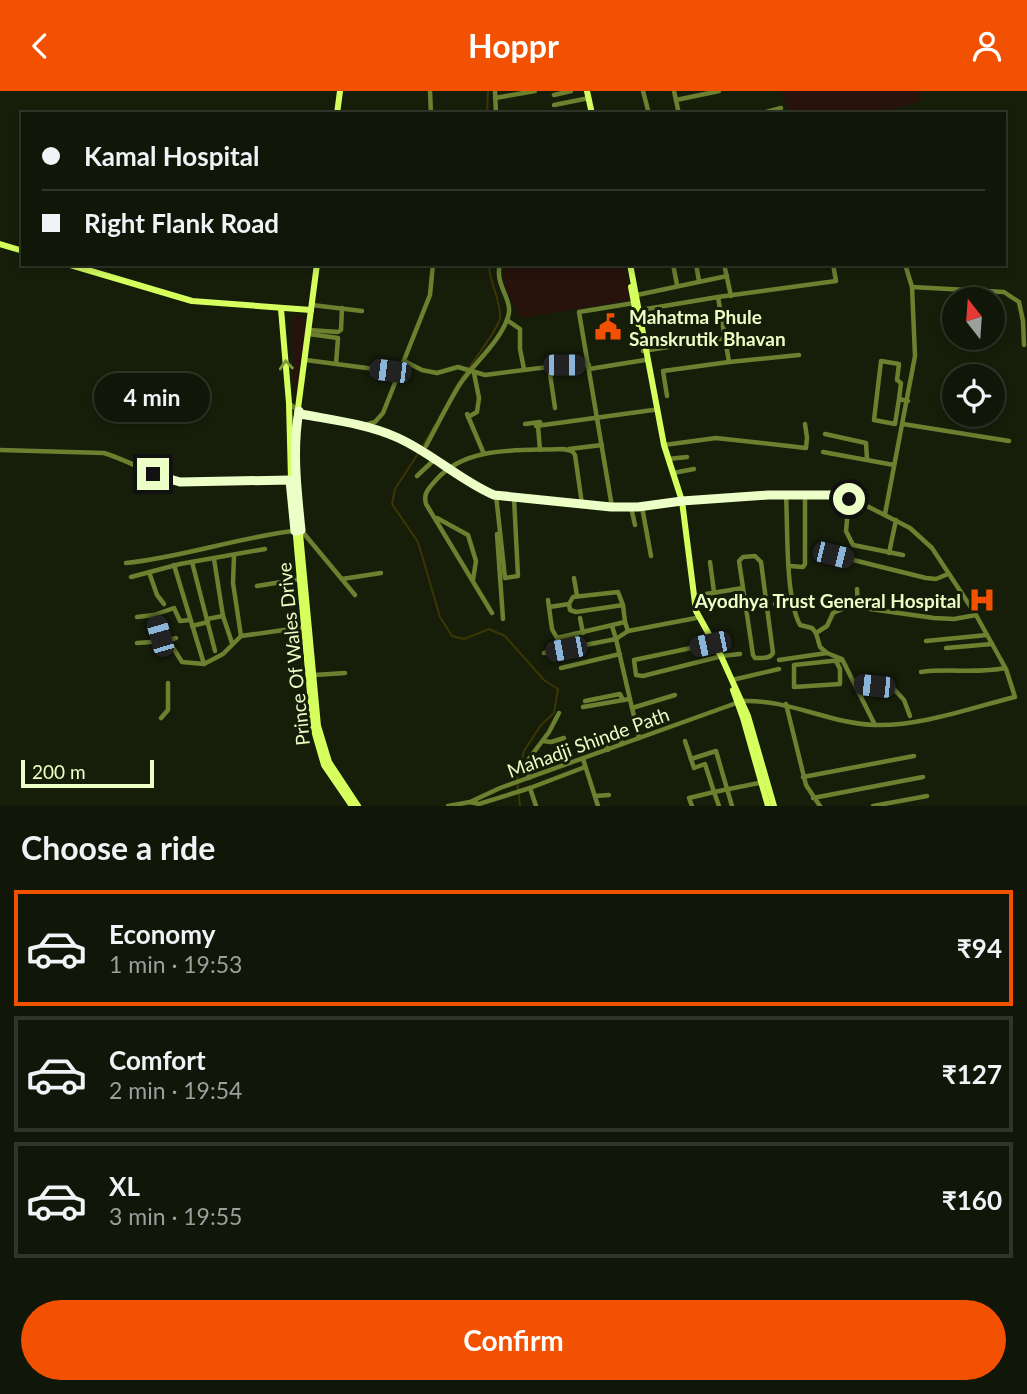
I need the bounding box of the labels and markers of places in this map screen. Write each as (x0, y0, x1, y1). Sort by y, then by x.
place label: Mahatma Phule Sanskrutik Bhavan (629, 305, 786, 350)
public building icon: Mahatma Phule Sanskrutik Bhavan (593, 312, 623, 342)
hospital icon: Ayodhya Trust General Hospital (967, 585, 997, 615)
place label: Ayodhya Trust General Hospital (694, 589, 961, 612)

